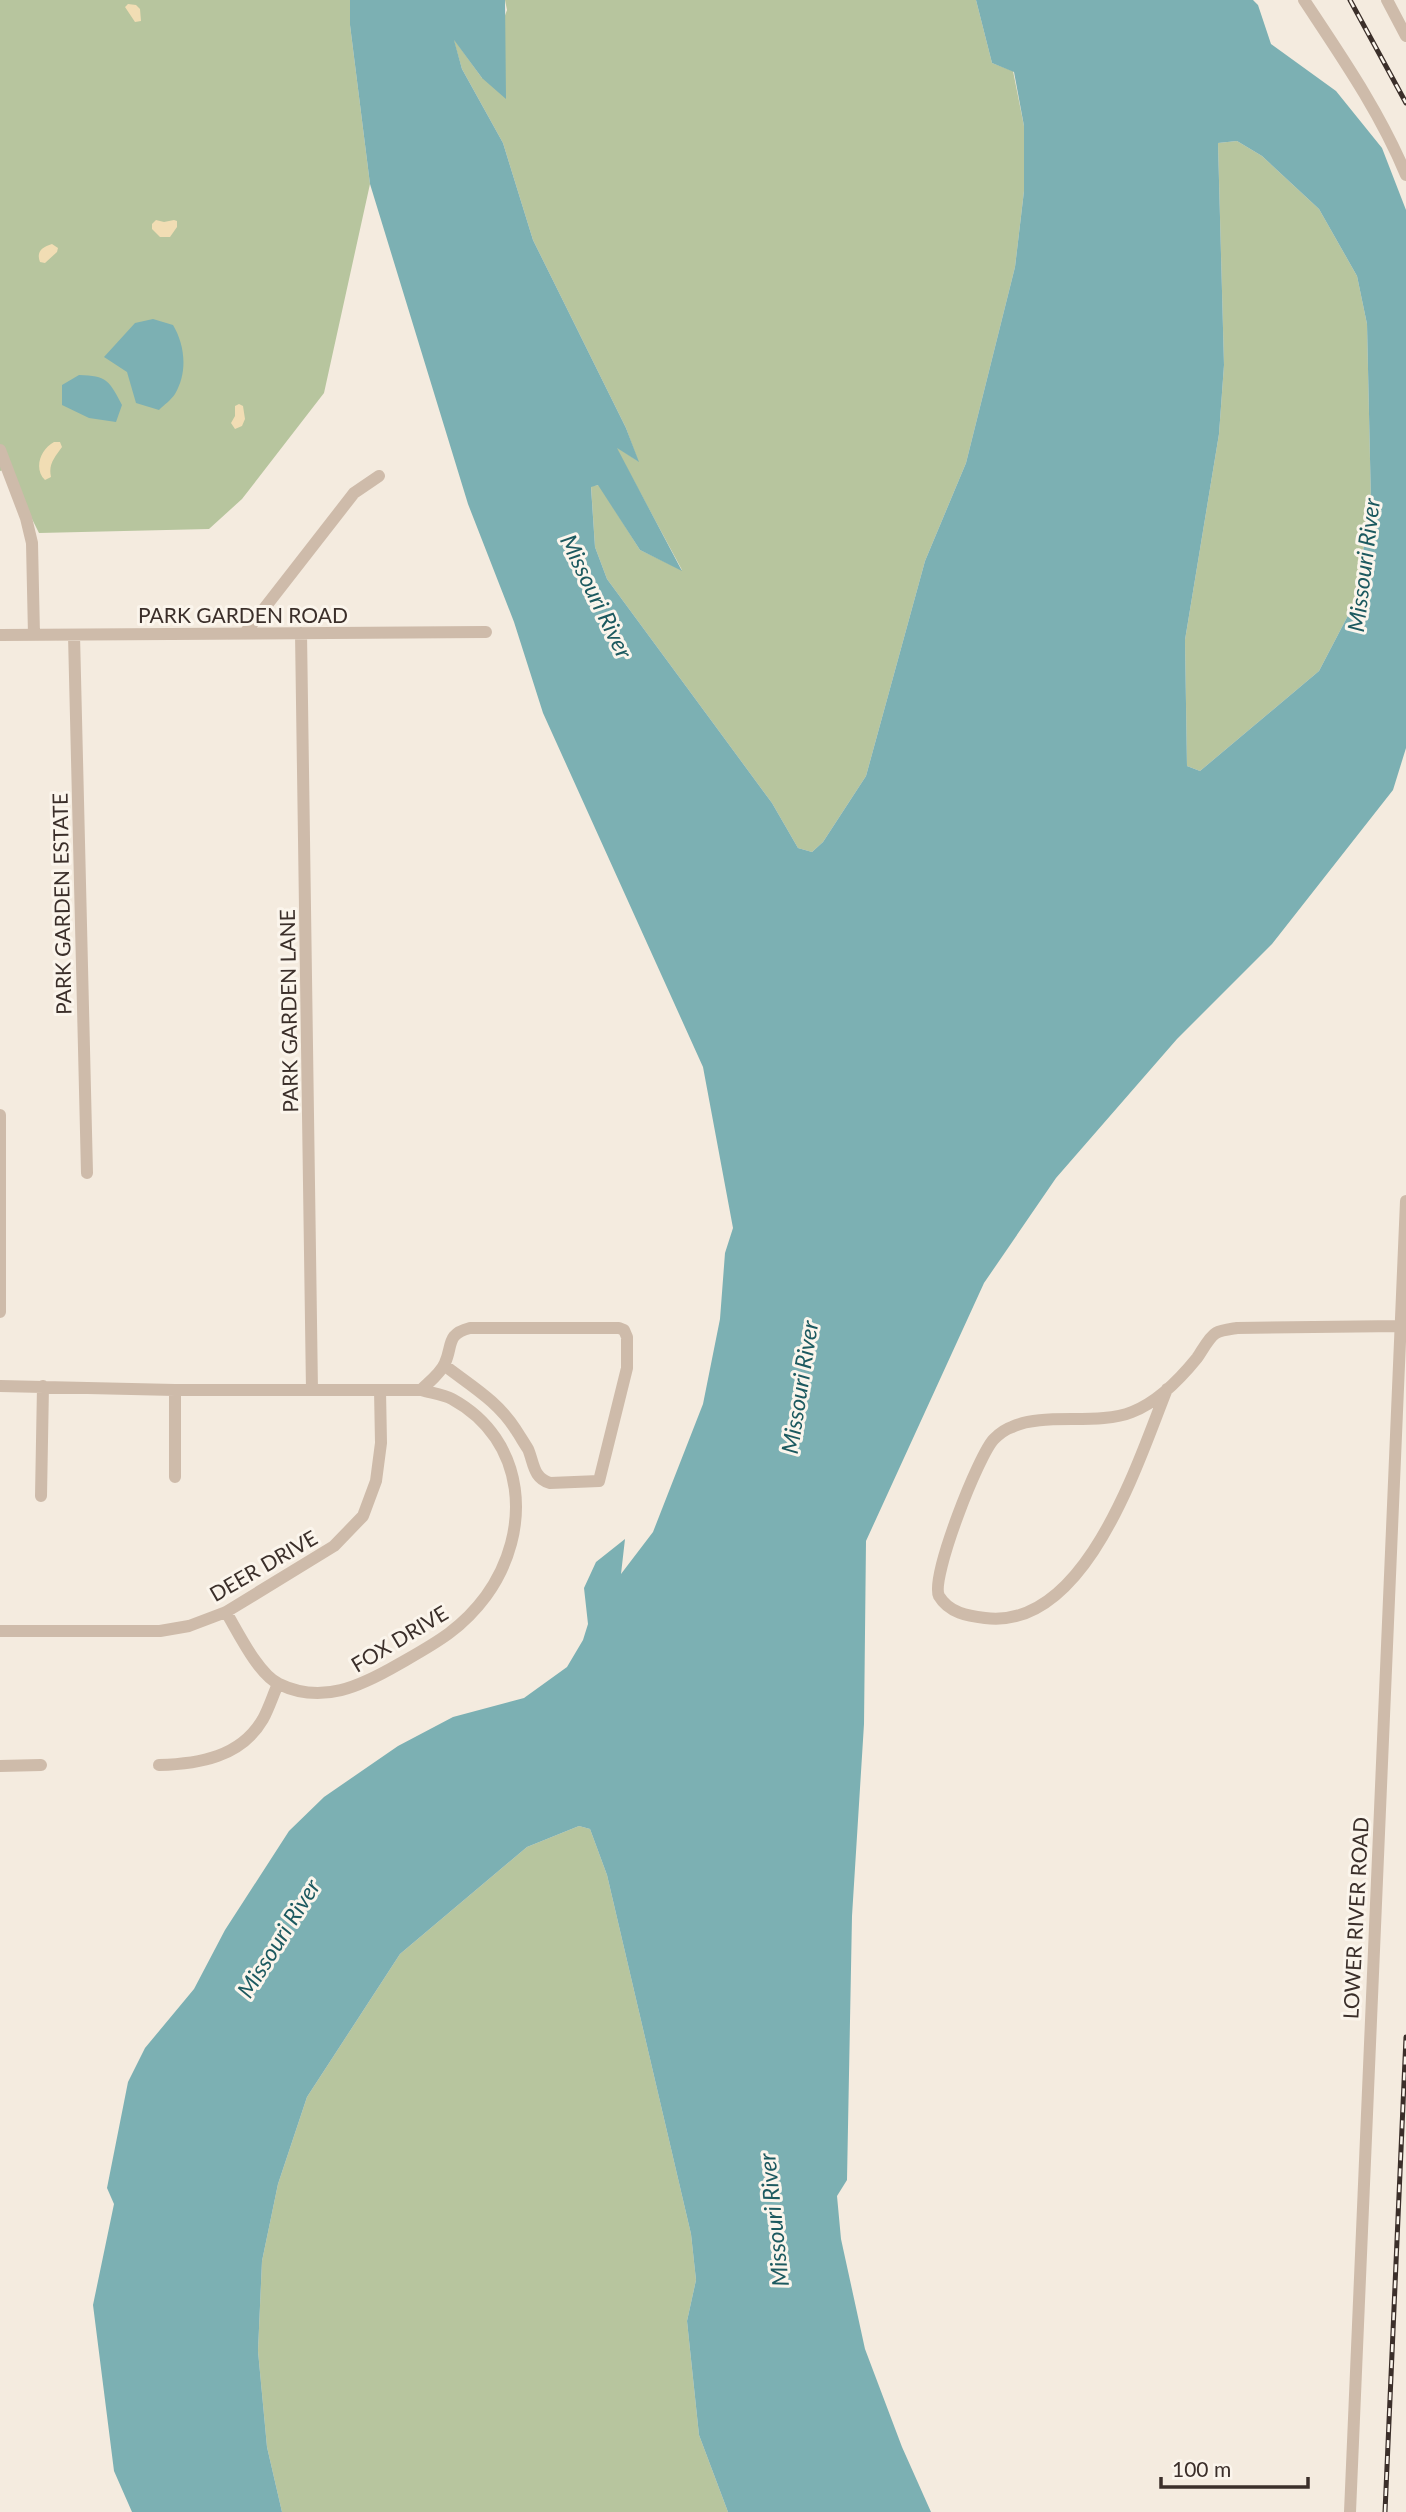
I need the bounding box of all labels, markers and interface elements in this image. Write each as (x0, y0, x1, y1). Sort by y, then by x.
water label: Missouri River (1341, 496, 1385, 633)
water label: Missouri River (555, 530, 639, 663)
street label: PARK GARDEN ROAD (138, 602, 348, 627)
street label: PARK GARDEN ESTATE (47, 793, 75, 1015)
street label: PARK GARDEN LANE (274, 909, 302, 1113)
water label: Missouri River (775, 1317, 824, 1455)
street label: DEER DRIVE (205, 1524, 321, 1606)
street label: FOX DRIVE (346, 1599, 452, 1677)
street label: LOWER RIVER ROAD (1337, 1816, 1373, 2020)
water label: Missouri River (231, 1873, 326, 2002)
water label: Missouri River (752, 2151, 794, 2288)
scale bar (1161, 2446, 1308, 2490)
text: 100 m (1172, 2456, 1231, 2481)

